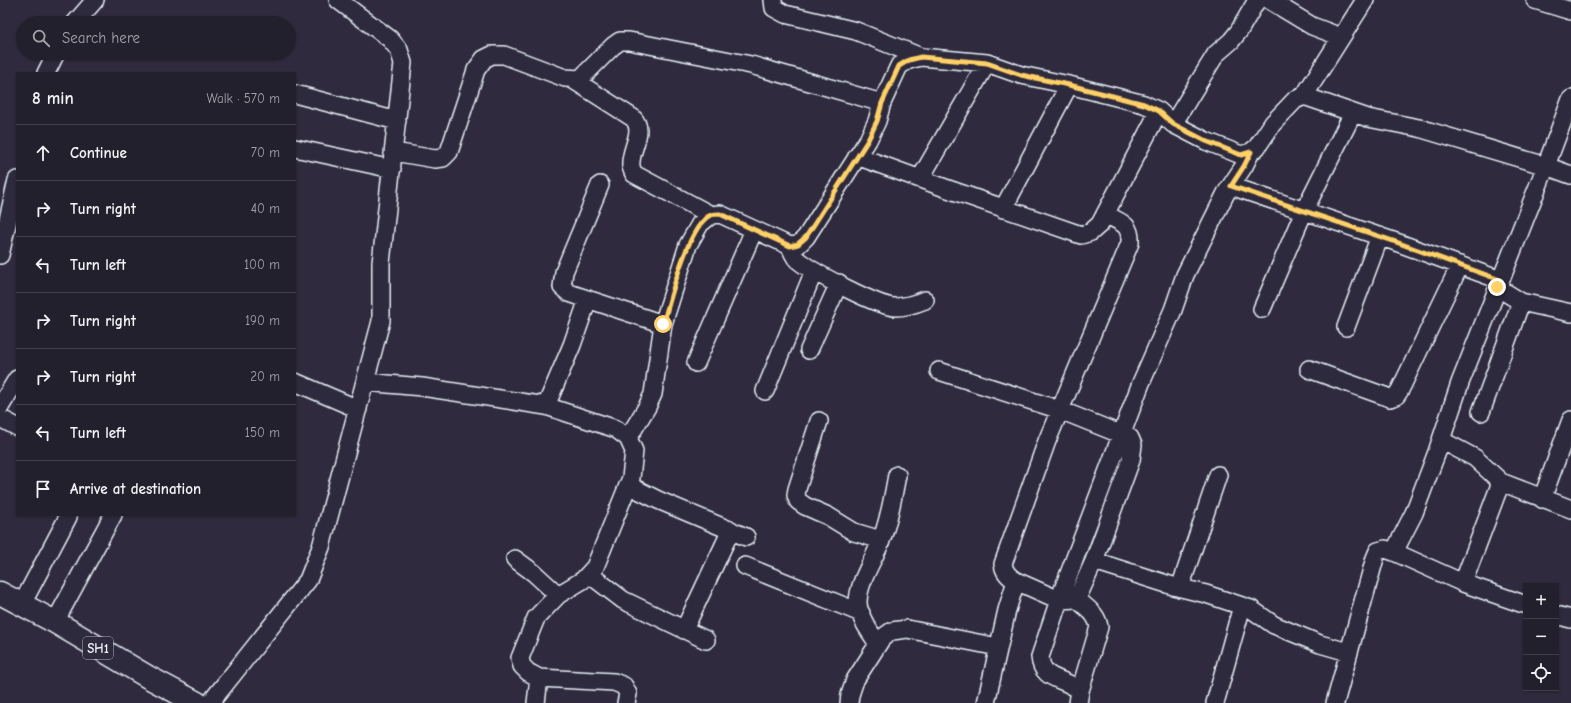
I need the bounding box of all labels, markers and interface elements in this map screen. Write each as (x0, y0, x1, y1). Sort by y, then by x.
search box (16, 16, 296, 60)
icon: search (30, 27, 52, 49)
text: Search here (62, 29, 140, 47)
text: 8 min (32, 89, 74, 108)
text: Walk · 570 m (207, 91, 280, 106)
icon: ahead (32, 142, 54, 164)
text: Continue (70, 144, 127, 162)
text: 70 m (251, 145, 280, 160)
icon: right (32, 198, 54, 220)
text: Turn right (70, 200, 136, 218)
text: 40 m (251, 201, 280, 216)
icon: left (32, 254, 54, 276)
text: Turn left (70, 256, 126, 274)
text: 100 m (244, 257, 280, 272)
route end (1488, 278, 1506, 296)
icon: right (32, 310, 54, 332)
text: Turn right (70, 312, 136, 330)
text: 190 m (245, 313, 280, 328)
route start (654, 315, 672, 333)
icon: right (32, 366, 54, 388)
text: Turn right (70, 368, 136, 386)
text: 20 m (250, 369, 280, 384)
icon: left (32, 422, 54, 444)
text: Turn left (70, 424, 126, 442)
text: 150 m (245, 425, 280, 440)
icon: arrive (32, 478, 54, 500)
text: Arrive at destination (70, 480, 201, 498)
map controls (1523, 583, 1559, 691)
button: + (1523, 583, 1559, 619)
button: − (1523, 619, 1559, 655)
road number: SH1 (83, 637, 113, 659)
button: locate (1523, 655, 1559, 691)

